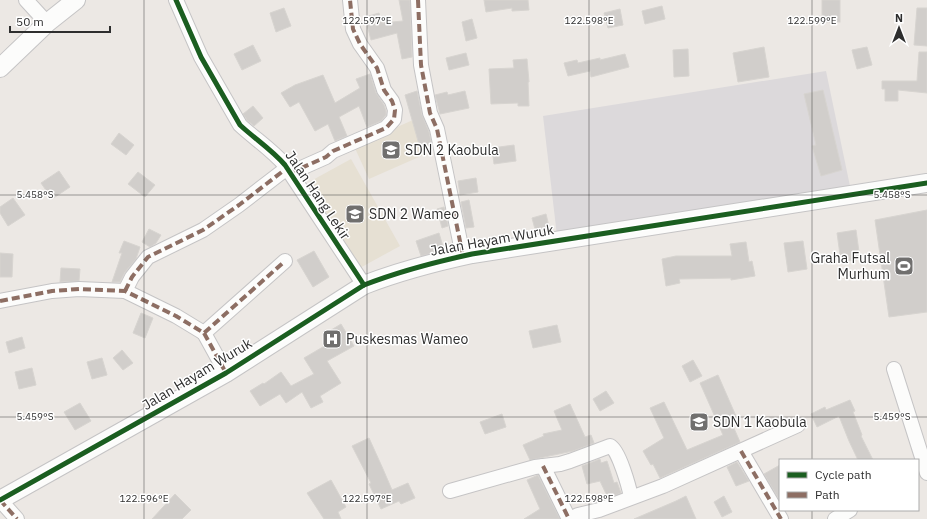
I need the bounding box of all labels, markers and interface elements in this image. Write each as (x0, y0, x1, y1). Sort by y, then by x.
scale bar (10, 8, 110, 34)
north arrow (879, 8, 919, 48)
text: N (895, 11, 903, 25)
text: 50 m (16, 14, 44, 29)
text: 122.597°E (342, 14, 392, 27)
text: 122.598°E (564, 14, 614, 27)
text: 122.599°E (787, 14, 837, 27)
school or university icon: SDN 2 Kaobula (380, 139, 402, 161)
place label: SDN 2 Kaobula (405, 141, 499, 159)
street label: Jalan Hang Lekir (282, 147, 354, 243)
text: 5.458°S (16, 188, 54, 201)
text: 5.458°S (873, 188, 911, 201)
school or university icon: SDN 2 Wameo (344, 203, 366, 225)
place label: SDN 2 Wameo (369, 205, 459, 223)
street label: Jalan Hayam Wuruk (429, 220, 556, 260)
place label: Graha Futsal Murhum (811, 249, 890, 283)
sports icon: Graha Futsal Murhum (893, 255, 915, 277)
hospital icon: Puskesmas Wameo (321, 328, 343, 350)
place label: Puskesmas Wameo (346, 330, 468, 348)
street label: Jalan Hayam Wuruk (139, 334, 256, 414)
text: 5.459°S (16, 410, 54, 423)
text: 5.459°S (873, 410, 911, 423)
school or university icon: SDN 1 Kaobula (688, 411, 710, 433)
place label: SDN 1 Kaobula (713, 413, 807, 431)
legend (779, 459, 919, 511)
text: Cycle path (815, 467, 872, 482)
text: Path (815, 487, 840, 502)
text: 122.596°E (119, 492, 169, 505)
text: 122.597°E (342, 492, 392, 505)
text: 122.598°E (564, 492, 614, 505)

